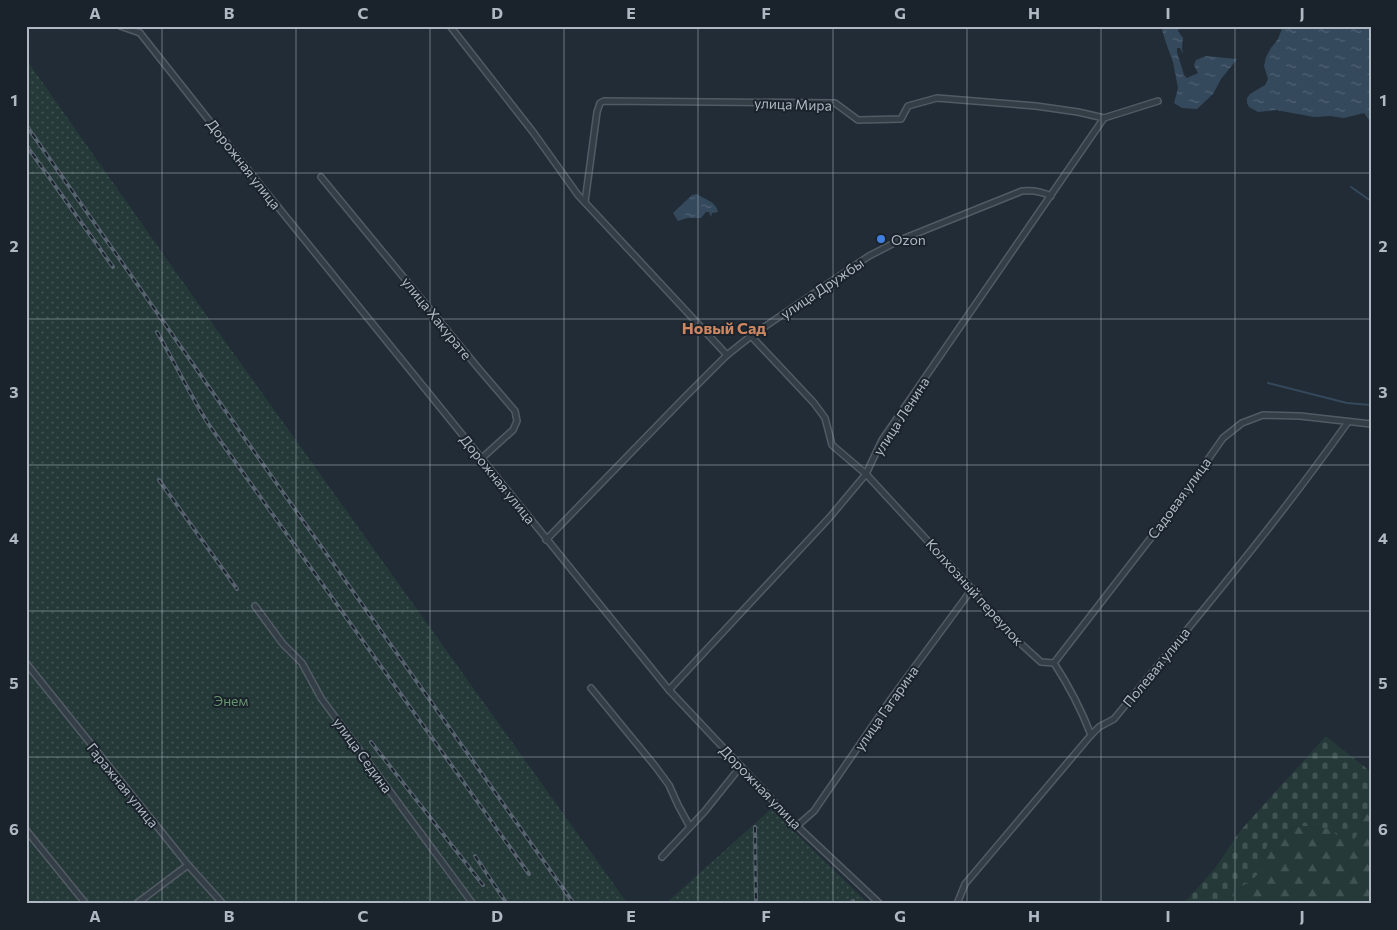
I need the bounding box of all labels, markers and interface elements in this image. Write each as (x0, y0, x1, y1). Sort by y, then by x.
text: A (89, 3, 101, 22)
text: B (224, 3, 235, 22)
text: C (358, 3, 369, 22)
text: D (491, 3, 503, 22)
text: E (626, 3, 636, 22)
text: F (761, 3, 771, 22)
text: G (894, 3, 906, 22)
text: H (1028, 3, 1040, 22)
text: I (1165, 3, 1171, 22)
text: J (1299, 3, 1305, 22)
text: 1 (10, 90, 18, 109)
text: 1 (1379, 90, 1387, 109)
street label: улица Мира (754, 94, 832, 114)
street label: Дорожная улица (203, 115, 285, 213)
place label: Ozon (891, 231, 926, 248)
marker: Ozon (875, 233, 887, 245)
text: 2 (9, 236, 19, 255)
text: 2 (1378, 236, 1388, 255)
street label: улица Дружбы (777, 254, 867, 322)
street label: улица Хакурате (398, 273, 476, 363)
district label: Новый Сад (682, 318, 766, 337)
street label: улица Ленина (869, 374, 933, 458)
text: 3 (9, 382, 19, 401)
text: 3 (1378, 382, 1388, 401)
street label: Дорожная улица (457, 431, 539, 527)
street label: Садовая улица (1144, 454, 1214, 542)
text: 4 (9, 528, 19, 547)
text: 4 (1378, 528, 1388, 547)
street label: Колхозный переулок (923, 535, 1028, 649)
street label: Полевая улица (1119, 624, 1193, 710)
street label: улица Гагарина (850, 662, 922, 754)
text: 5 (9, 673, 19, 692)
text: 5 (1378, 673, 1388, 692)
park label: Энем (214, 692, 248, 709)
street label: улица Седина (330, 714, 396, 796)
street label: Гаражная улица (84, 739, 162, 831)
street label: Дорожная улица (717, 741, 805, 833)
text: 6 (9, 819, 19, 838)
text: 6 (1378, 819, 1388, 838)
text: A (89, 906, 101, 925)
text: B (224, 906, 235, 925)
text: C (358, 906, 369, 925)
text: D (491, 906, 503, 925)
text: E (626, 906, 636, 925)
text: F (761, 906, 771, 925)
text: G (894, 906, 906, 925)
text: H (1028, 906, 1040, 925)
text: I (1165, 906, 1171, 925)
text: J (1299, 906, 1305, 925)

